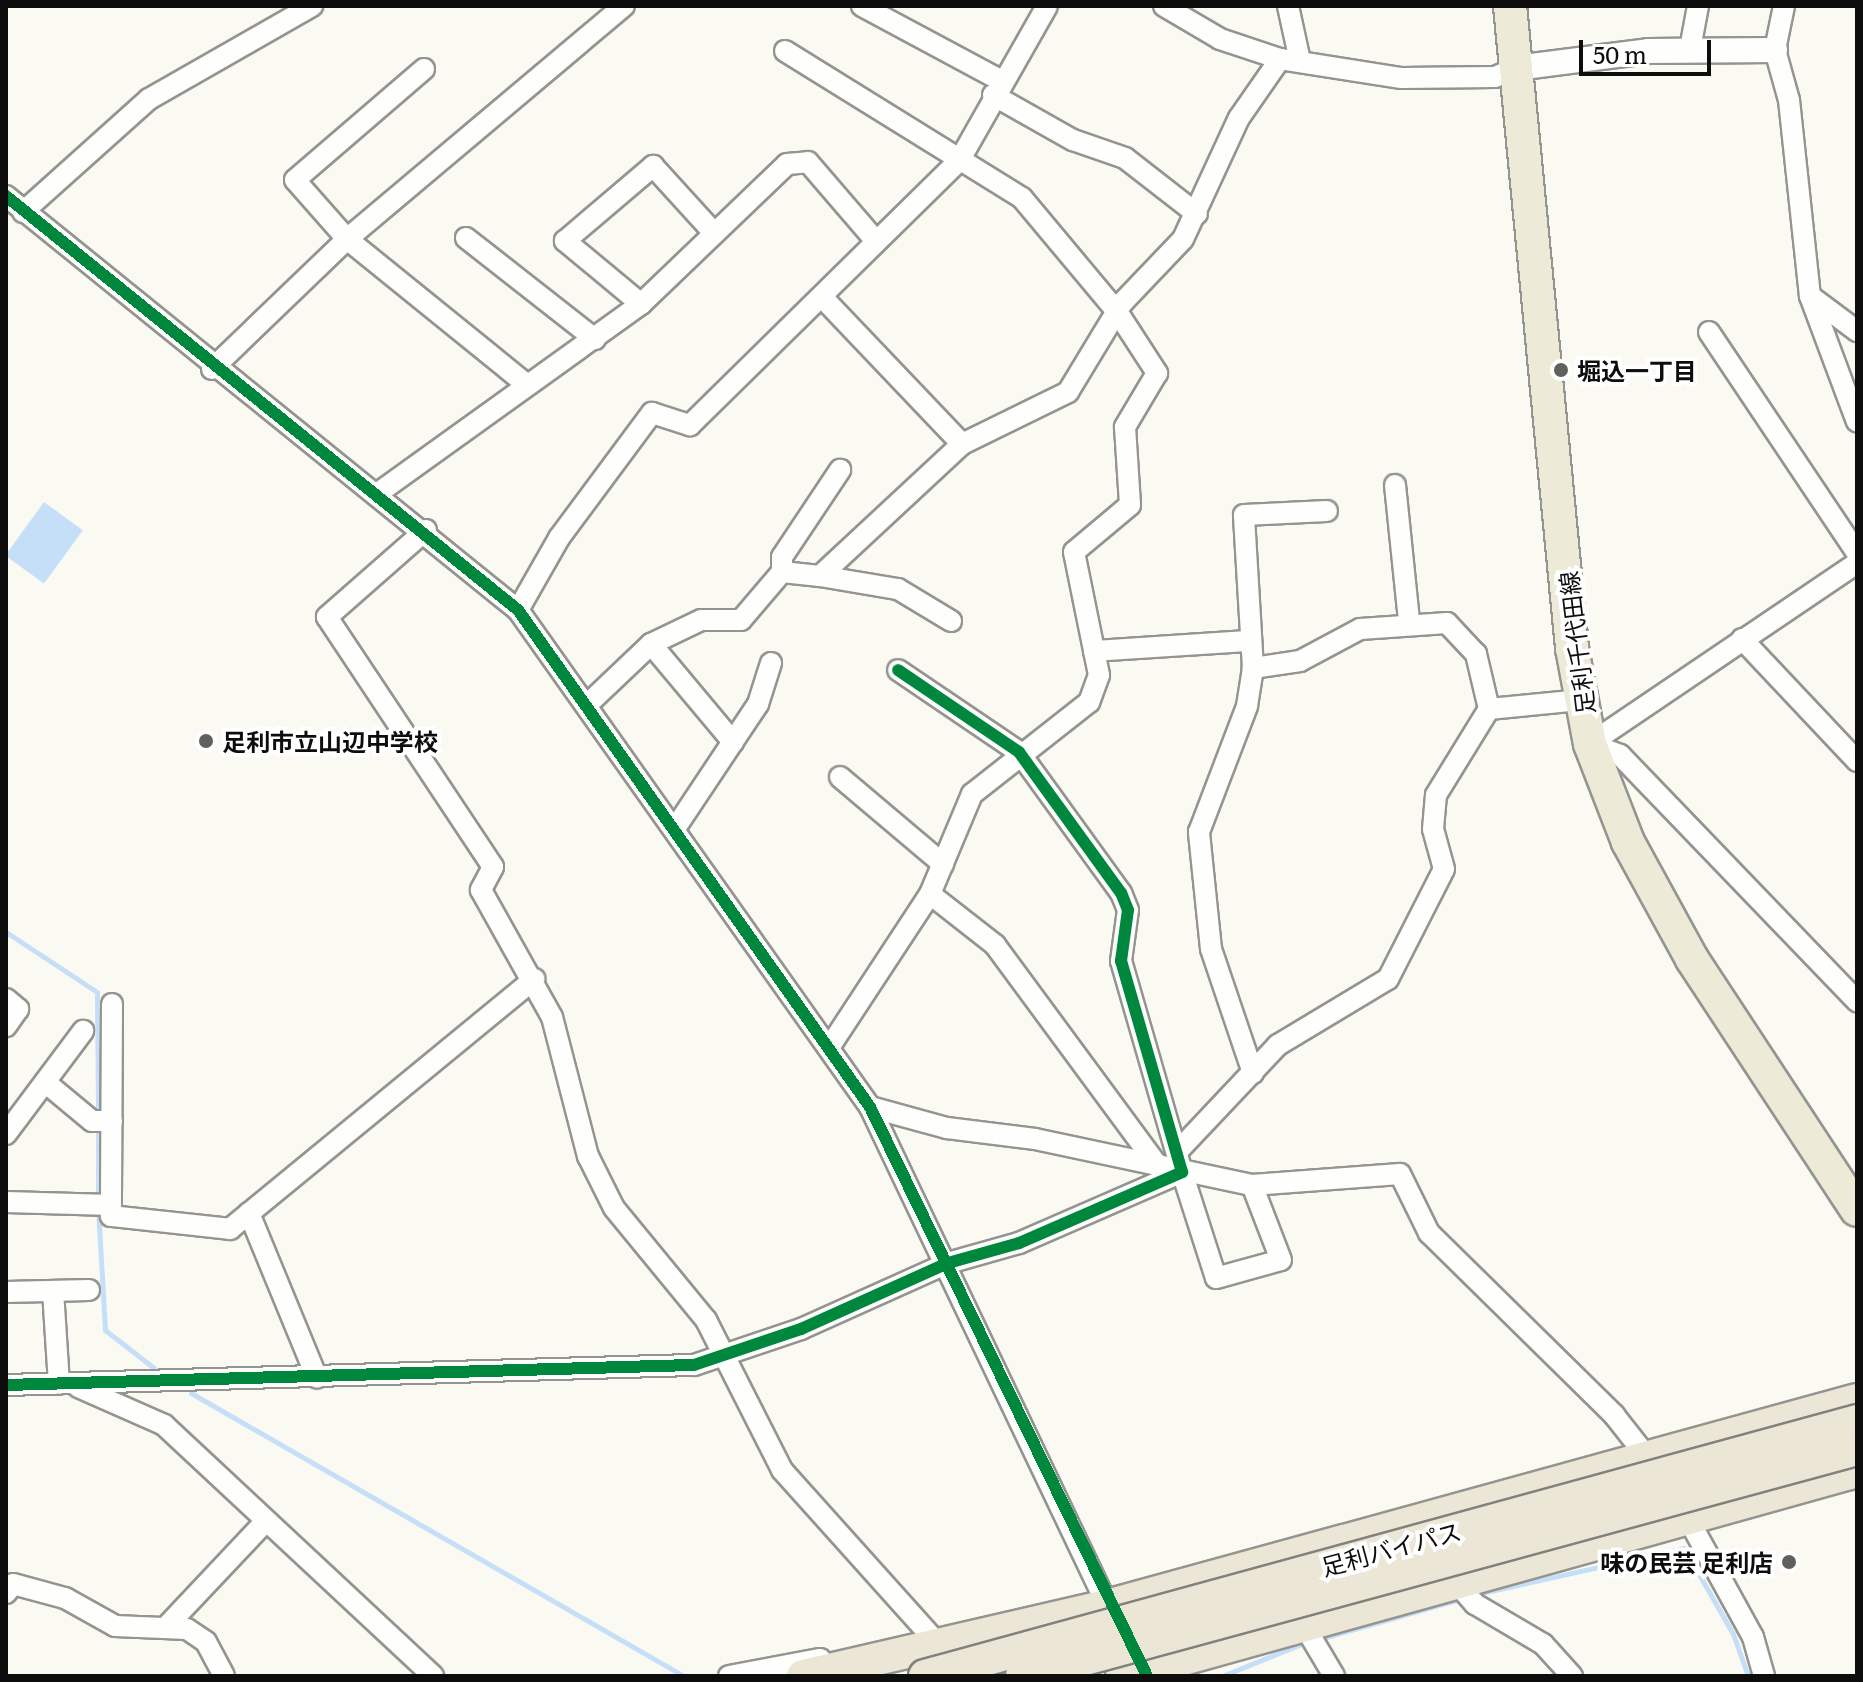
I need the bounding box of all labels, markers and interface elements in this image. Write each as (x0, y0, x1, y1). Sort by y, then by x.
scale bar (1583, 24, 1715, 74)
text: 50 m (1593, 36, 1647, 71)
place label: 堀込一丁目 (1577, 356, 1697, 384)
marker: 堀込一丁目 (1552, 361, 1570, 379)
street label: 足利千代田線 (1553, 570, 1599, 716)
place label: 足利市立山辺中学校 (222, 727, 438, 755)
marker: 足利市立山辺中学校 (197, 732, 215, 750)
street label: 足利バイパス (1318, 1515, 1464, 1581)
place label: 味の民芸 足利店 (1600, 1548, 1773, 1576)
marker: 味の民芸 足利店 (1780, 1553, 1798, 1571)

